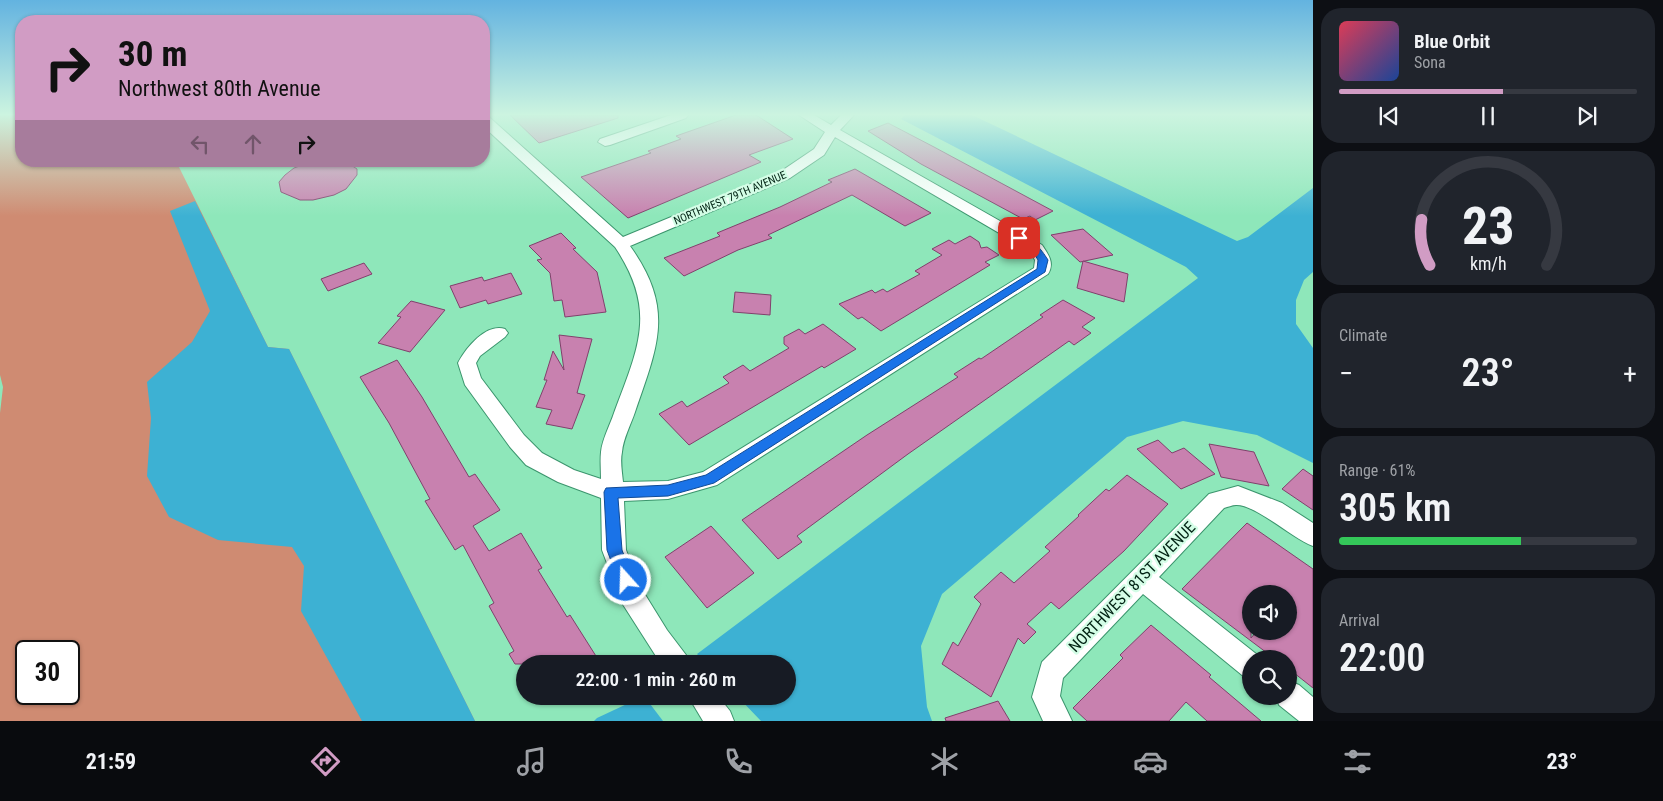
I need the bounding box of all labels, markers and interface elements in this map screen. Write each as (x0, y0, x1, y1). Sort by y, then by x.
text: Blue Orbit (1414, 30, 1490, 53)
text: 30 m (118, 34, 187, 75)
icon: right (35, 35, 100, 100)
text: Sona (1414, 53, 1446, 72)
text: Northwest 80th Avenue (118, 76, 321, 101)
icon: previous (1375, 102, 1403, 130)
icon: pause (1474, 102, 1502, 130)
icon: next (1573, 102, 1601, 130)
icon: left (186, 130, 214, 158)
icon: ahead (239, 130, 267, 158)
icon: right (292, 130, 320, 158)
street label: NORTHWEST 79TH AVENUE (672, 168, 789, 228)
text: 23 (1462, 196, 1514, 257)
pin (998, 217, 1040, 259)
icon: arrive (1005, 224, 1033, 252)
text: km/h (1470, 253, 1506, 274)
text: Climate (1339, 326, 1387, 345)
text: 23° (1462, 351, 1514, 395)
text: − (1339, 357, 1353, 390)
text: + (1623, 357, 1637, 390)
text: Range · 61% (1339, 461, 1415, 480)
text: 305 km (1339, 486, 1451, 530)
street label: NORTHWEST 81ST AVENUE (1065, 518, 1199, 656)
position arrow (599, 553, 651, 605)
map controls (1242, 585, 1297, 705)
button: sound (1242, 585, 1297, 640)
text: Arrival (1339, 611, 1380, 630)
text: 22:00 (1339, 636, 1425, 680)
speed limit sign: 30 (15, 640, 80, 705)
button: search (1242, 650, 1297, 705)
text: 22:00 · 1 min · 260 m (576, 668, 736, 691)
icon: directions (308, 744, 343, 779)
icon: music (514, 744, 549, 779)
icon: phone (721, 744, 756, 779)
icon: climate (927, 744, 962, 779)
icon: car (1133, 744, 1168, 779)
icon: filters (1340, 744, 1375, 779)
text: 21:59 (86, 749, 136, 774)
text: 23° (1546, 749, 1577, 774)

